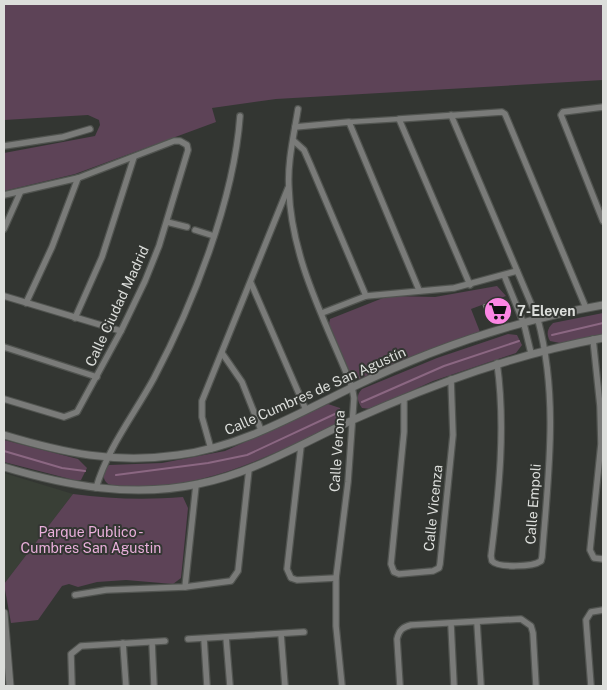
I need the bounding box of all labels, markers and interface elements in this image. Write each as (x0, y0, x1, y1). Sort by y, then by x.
street label: Calle Ciudad Madrid (82, 243, 152, 369)
supermarket icon: 7-Eleven (483, 296, 513, 326)
place label: 7-Eleven (517, 303, 576, 319)
street label: Calle Cumbres de San Agustín (222, 344, 408, 438)
street label: Calle Verona (326, 410, 348, 492)
street label: Calle Empoli (522, 463, 544, 545)
street label: Calle Vicenza (420, 464, 446, 552)
park label: Parque Publico - Cumbres San Agustin (21, 524, 161, 556)

